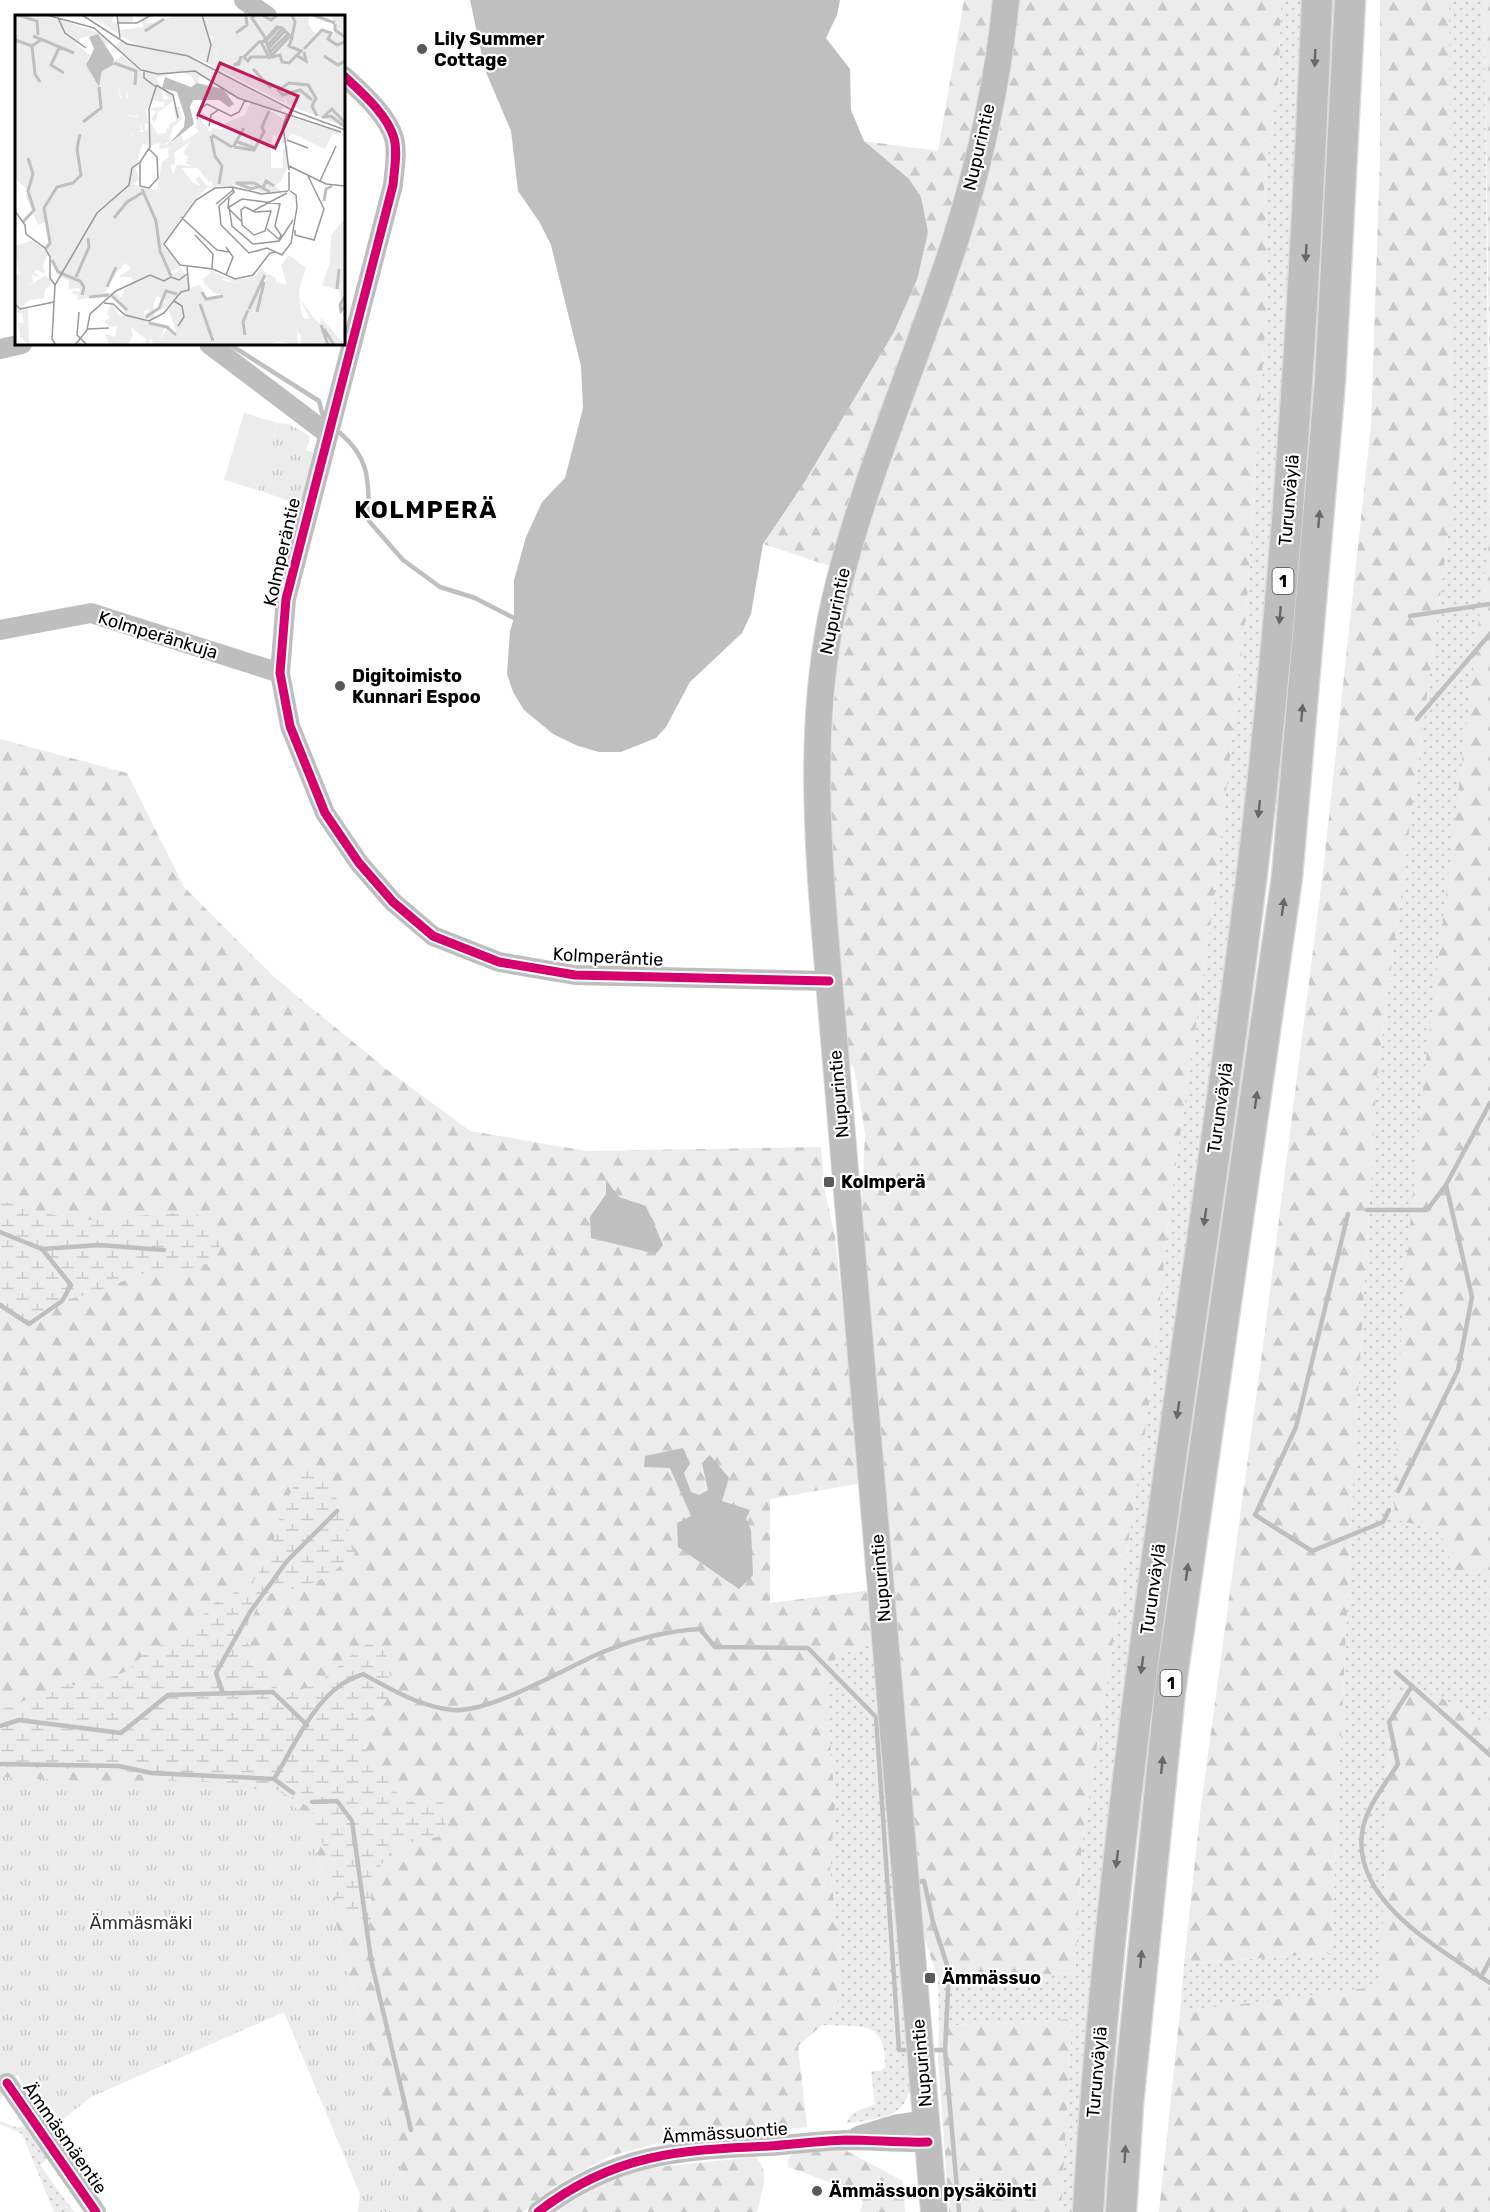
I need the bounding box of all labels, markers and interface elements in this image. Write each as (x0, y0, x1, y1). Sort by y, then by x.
inset map (15, 15, 345, 345)
place label: Lily Summer Cottage (434, 28, 544, 71)
marker: Lily Summer Cottage (415, 42, 429, 56)
one-way arrow (1310, 49, 1319, 68)
street label: Nupurintie (958, 101, 1000, 193)
one-way arrow (1301, 244, 1311, 263)
street label: Turunväylä (1274, 453, 1304, 547)
street label: Kolmperäntie (259, 496, 305, 608)
district label: KOLMPERÄ (354, 496, 498, 524)
one-way arrow (1314, 509, 1324, 528)
street label: Nupurintie (815, 565, 855, 657)
road number: 1 (1272, 568, 1294, 594)
street label: Kolmperänkuja (95, 606, 221, 664)
one-way arrow (1275, 606, 1285, 625)
place label: Digitoimisto Kunnari Espoo (352, 665, 481, 708)
marker: Digitoimisto Kunnari Espoo (333, 679, 347, 693)
one-way arrow (1297, 703, 1307, 722)
one-way arrow (1254, 800, 1264, 819)
one-way arrow (1278, 897, 1287, 916)
street label: Kolmperäntie (552, 943, 664, 971)
street label: Nupurintie (824, 1049, 854, 1139)
street label: Turunväylä (1203, 1061, 1237, 1155)
one-way arrow (1252, 1090, 1261, 1109)
place label: Kolmperä (841, 1171, 926, 1193)
marker: Kolmperä (822, 1175, 836, 1189)
one-way arrow (1201, 1208, 1210, 1227)
one-way arrow (1174, 1401, 1183, 1420)
street label: Nupurintie (866, 1533, 896, 1623)
street label: Turunväylä (1136, 1542, 1170, 1636)
one-way arrow (1182, 1562, 1191, 1581)
one-way arrow (1137, 1656, 1146, 1675)
road number: 1 (1160, 1670, 1182, 1696)
one-way arrow (1157, 1756, 1167, 1775)
one-way arrow (1113, 1849, 1122, 1868)
park label: Ämmäsmäki (90, 1912, 192, 1934)
one-way arrow (1136, 1950, 1146, 1969)
place label: Ämmässuo (942, 1967, 1041, 1989)
marker: Ämmässuo (923, 1971, 937, 1985)
street label: Nupurintie (907, 2018, 937, 2108)
street label: Turunväylä (1082, 2025, 1112, 2119)
street label: Ämmäsmäentie (18, 2078, 112, 2198)
street label: Ämmässuontie (661, 2118, 789, 2148)
one-way arrow (1120, 2144, 1129, 2163)
place label: Ämmässuon pysäköinti (829, 2180, 1037, 2202)
marker: Ämmässuon pysäköinti (810, 2184, 824, 2198)

